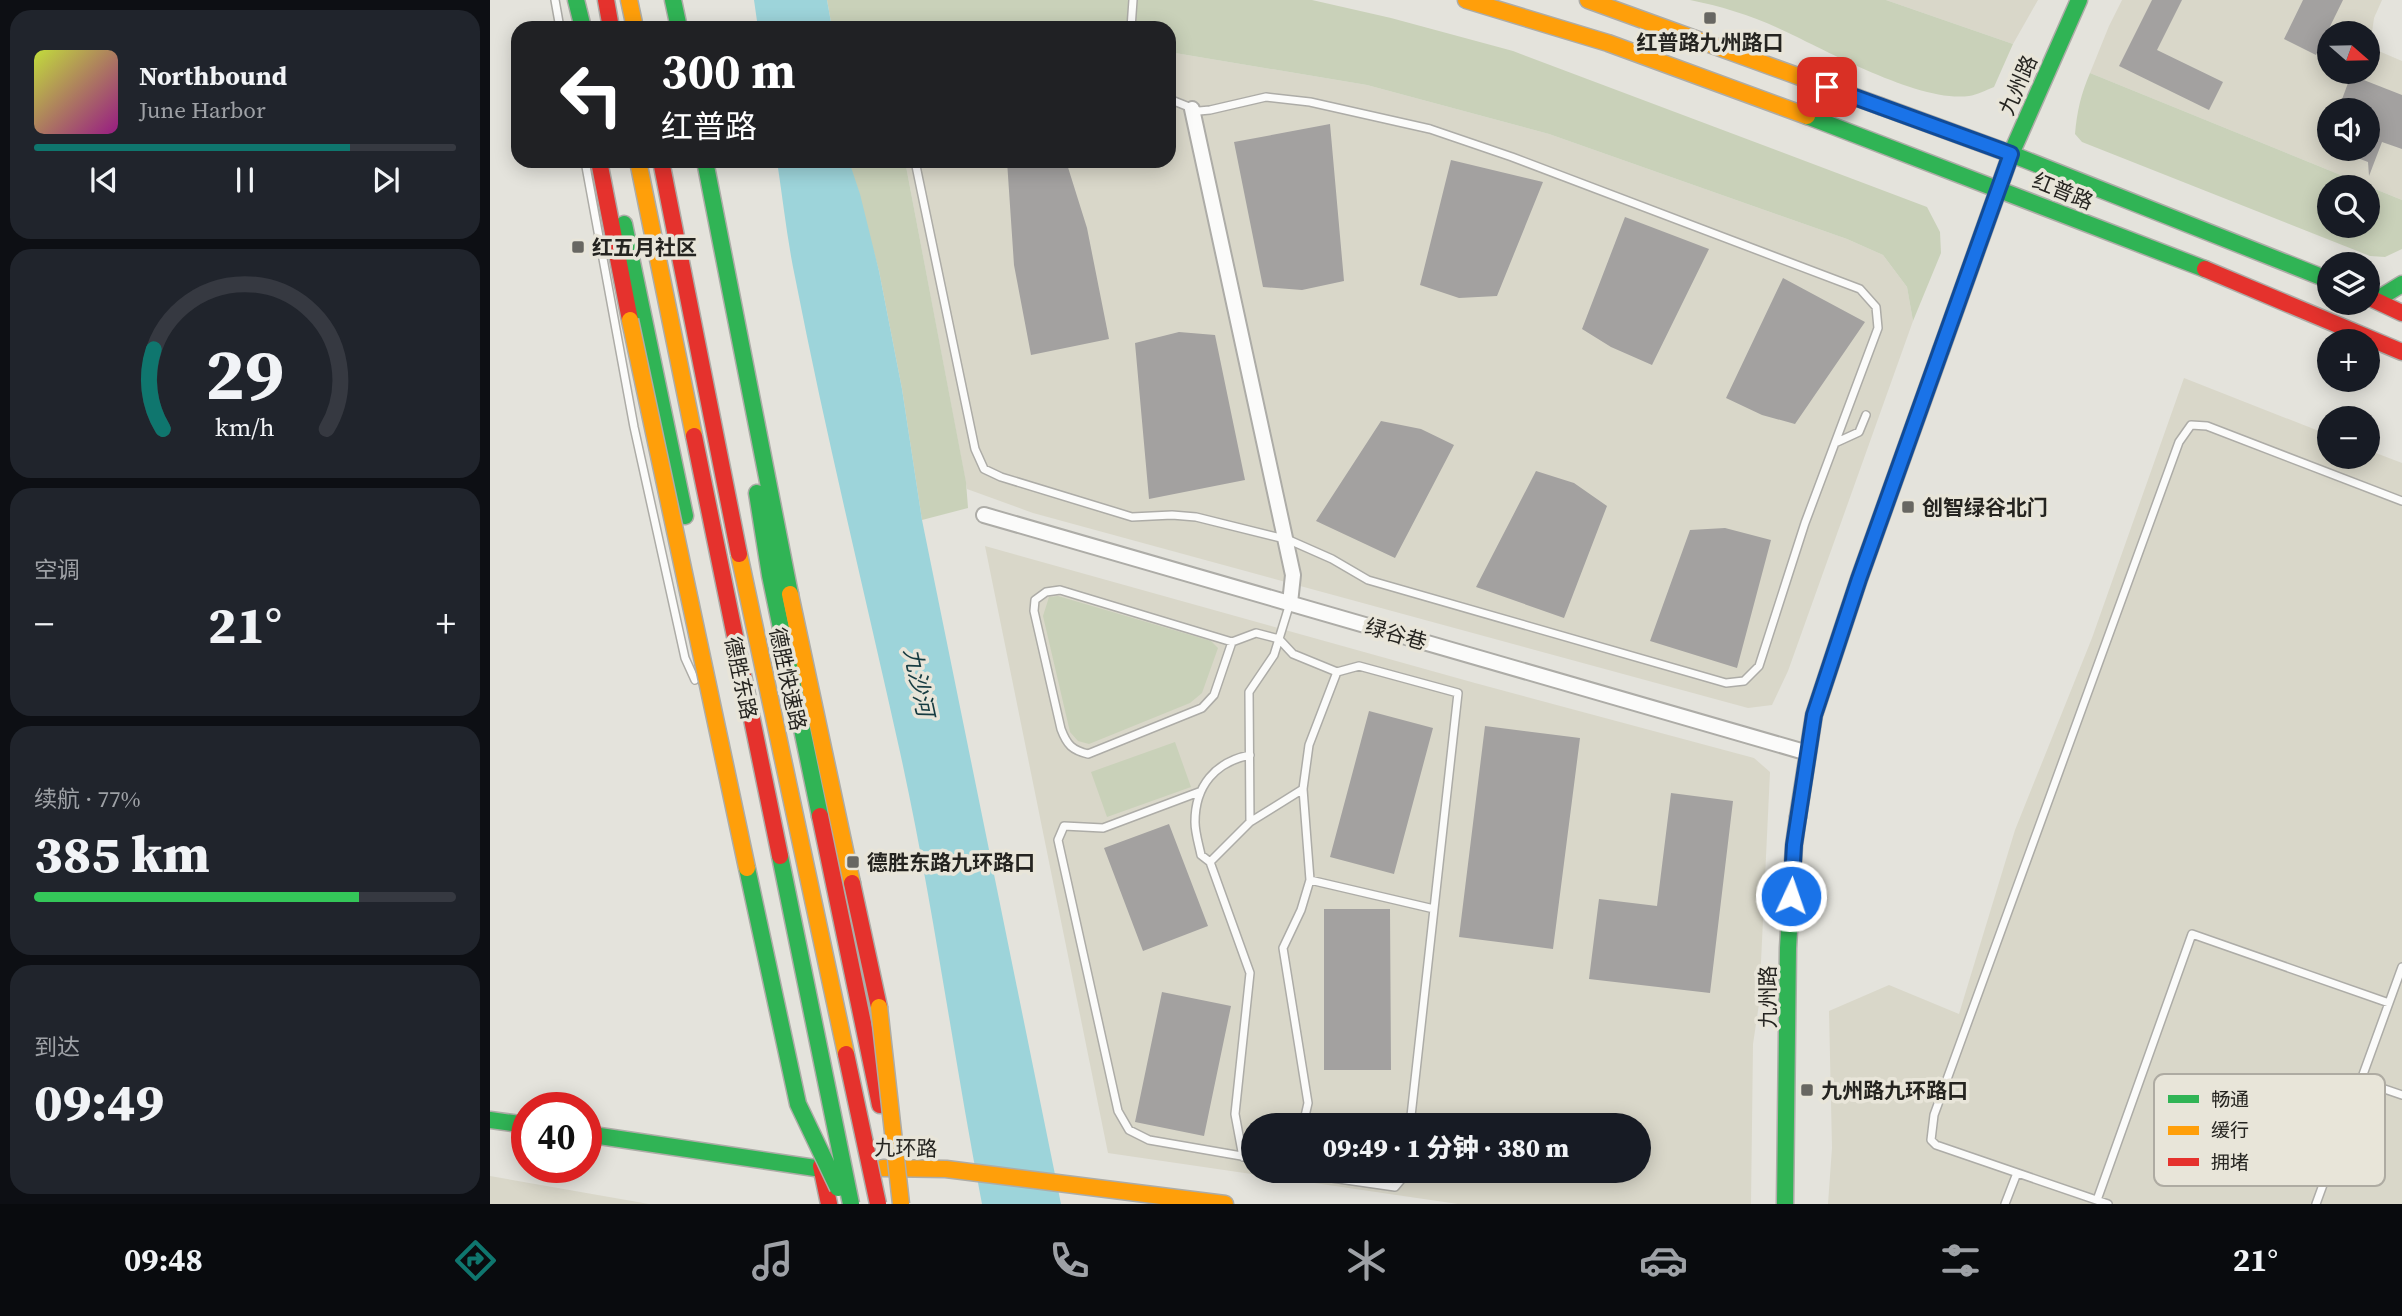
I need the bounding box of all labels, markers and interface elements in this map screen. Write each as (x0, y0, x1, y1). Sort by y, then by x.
marker: 红普路九州路口 (1702, 10, 1718, 26)
north arrow (2317, 21, 2380, 84)
map controls (2317, 21, 2380, 469)
place label: 红普路九州路口 (1637, 28, 1784, 57)
text: 300 m (661, 37, 796, 104)
icon: left (546, 49, 637, 140)
street label: 九州路 (1992, 50, 2044, 120)
pin (1797, 57, 1857, 117)
text: Northbound (139, 58, 287, 94)
icon: arrive (1808, 68, 1846, 106)
text: June Harbor (139, 94, 266, 126)
button: sound (2317, 98, 2380, 161)
text: 红普路 (661, 105, 757, 149)
icon: previous (85, 161, 123, 199)
icon: pause (226, 161, 264, 199)
icon: next (367, 161, 405, 199)
street label: 红普路 (2028, 166, 2098, 216)
button: search (2317, 175, 2380, 238)
place label: 红五月社区 (592, 233, 697, 262)
marker: 红五月社区 (570, 239, 586, 255)
button: layers (2317, 252, 2380, 315)
text: 29 (206, 325, 284, 424)
button: + (2317, 329, 2380, 392)
button: − (2317, 406, 2380, 469)
text: km/h (215, 410, 275, 444)
place label: 创智绿谷北门 (1922, 493, 2048, 522)
marker: 创智绿谷北门 (1900, 499, 1916, 515)
text: 空调 (34, 554, 80, 586)
text: 21° (208, 589, 282, 660)
text: − (34, 598, 54, 650)
text: + (436, 598, 456, 650)
street label: 绿谷巷 (1362, 611, 1430, 657)
street label: 德胜快速路 (763, 625, 813, 733)
street label: 德胜东路 (718, 634, 764, 722)
water label: 九沙河 (896, 645, 943, 723)
text: 续航 · 77% (34, 783, 141, 815)
text: 385 km (34, 818, 210, 889)
place label: 德胜东路九环路口 (867, 848, 1035, 877)
marker: 德胜东路九环路口 (845, 854, 861, 870)
position arrow (1754, 859, 1828, 933)
street label: 九州路 (1753, 966, 1782, 1029)
text: 到达 (34, 1031, 80, 1063)
text: 09:49 (34, 1066, 164, 1137)
legend (2154, 1074, 2385, 1186)
place label: 九州路九环路口 (1821, 1076, 1968, 1105)
marker: 九州路九环路口 (1799, 1082, 1815, 1098)
text: 畅通 (2211, 1086, 2249, 1112)
speed limit sign: 40 (511, 1092, 602, 1183)
text: 缓行 (2211, 1117, 2249, 1143)
text: 09:49 · 1 分钟 · 380 m (1323, 1130, 1569, 1166)
street label: 九环路 (874, 1133, 938, 1163)
text: 拥堵 (2211, 1149, 2249, 1175)
icon: directions (451, 1236, 500, 1285)
icon: music (748, 1236, 797, 1285)
icon: phone (1045, 1236, 1094, 1285)
icon: climate (1342, 1236, 1391, 1285)
icon: car (1639, 1236, 1688, 1285)
icon: filters (1936, 1236, 1985, 1285)
text: 09:48 (124, 1238, 203, 1282)
text: 21° (2233, 1238, 2278, 1282)

